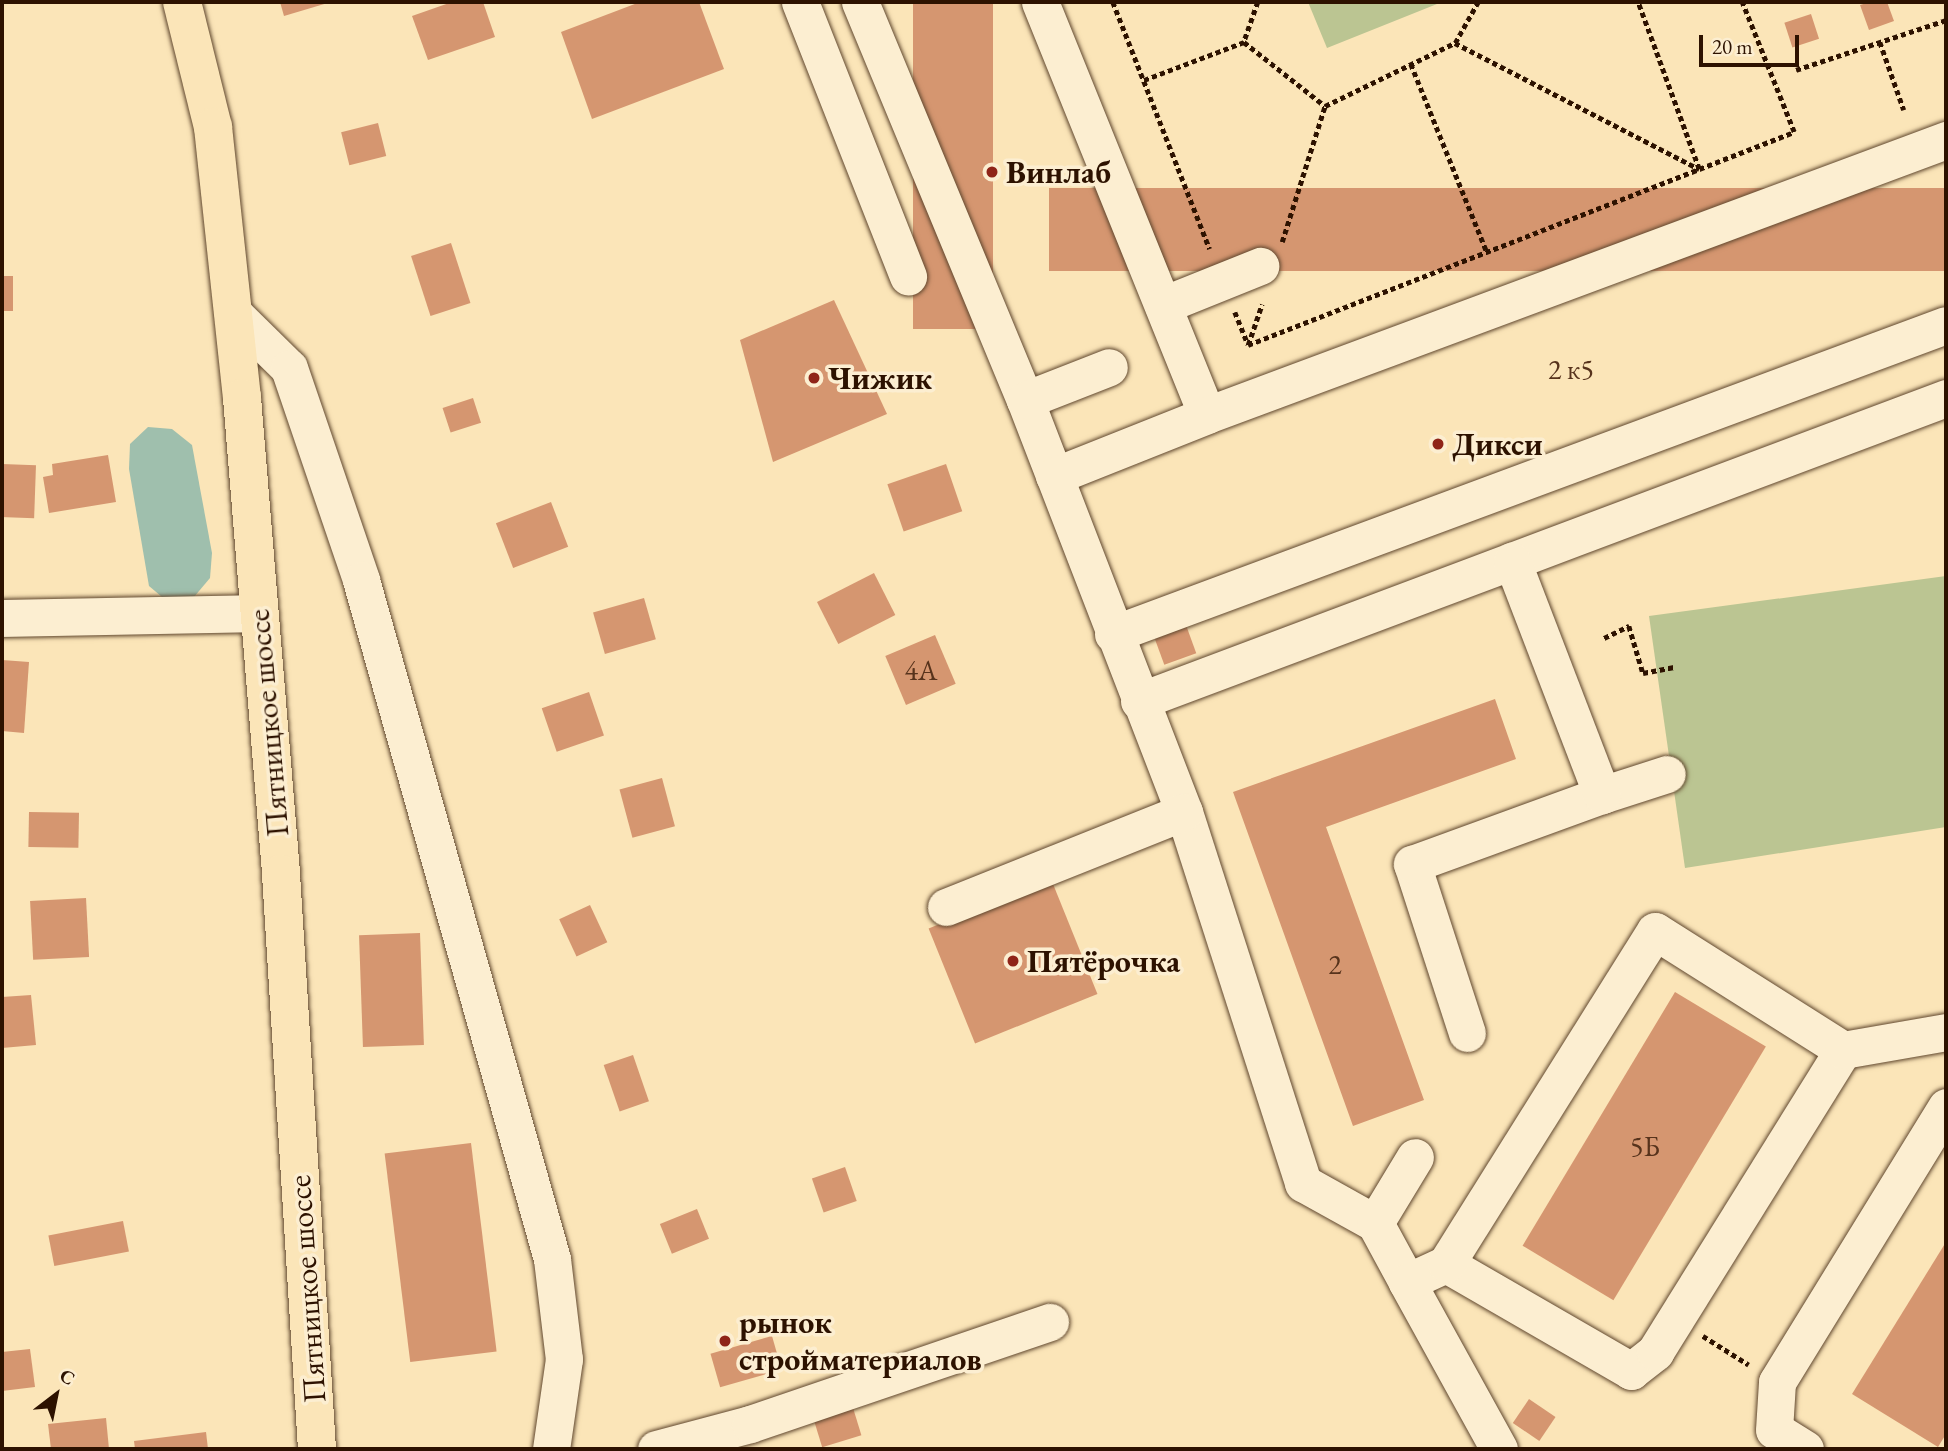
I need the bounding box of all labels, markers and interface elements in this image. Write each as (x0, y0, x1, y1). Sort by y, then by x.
scale bar (1703, 21, 1803, 65)
text: 20 m (1712, 33, 1753, 60)
place label: Винлаб (1006, 153, 1111, 191)
marker: Винлаб (984, 164, 1000, 180)
house number: 2 к5 (1548, 352, 1594, 386)
place label: Чижик (828, 359, 932, 397)
marker: Чижик (806, 370, 822, 386)
place label: Дикси (1452, 425, 1543, 463)
marker: Дикси (1430, 436, 1446, 452)
street label: Пятницкое шоссе (239, 607, 297, 839)
house number: 4А (905, 653, 937, 687)
place label: Пятёрочка (1027, 942, 1180, 980)
house number: 2 (1328, 947, 1342, 981)
marker: Пятёрочка (1005, 953, 1021, 969)
house number: 5Б (1630, 1129, 1660, 1163)
street label: Пятницкое шоссе (280, 1174, 334, 1404)
place label: рынок стройматериалов (739, 1304, 982, 1379)
marker: рынок стройматериалов (717, 1333, 733, 1349)
north arrow (21, 1360, 91, 1430)
text: С (55, 1363, 80, 1391)

